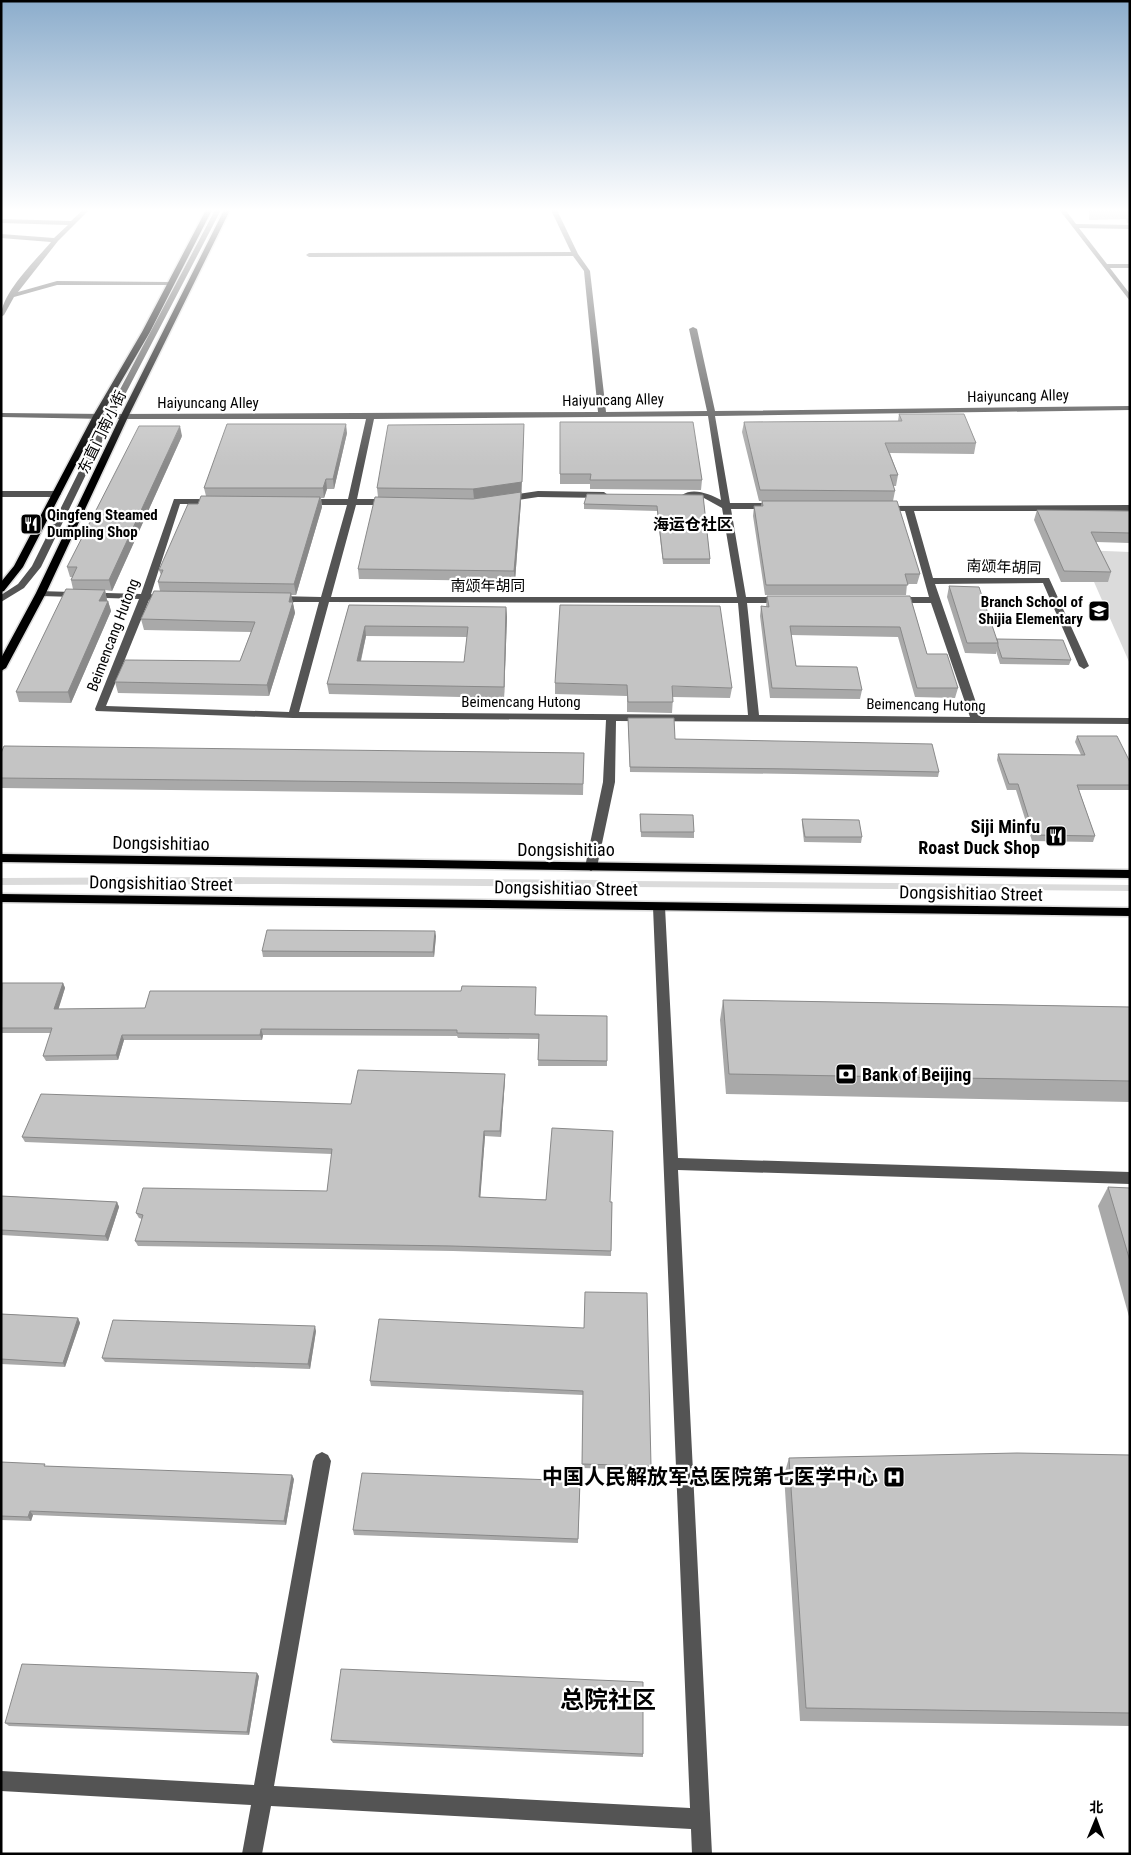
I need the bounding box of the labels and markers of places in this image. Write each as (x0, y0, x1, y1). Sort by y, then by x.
place label: Qingfeng Steamed Dumpling Shop (47, 506, 158, 541)
restaurant icon: Qingfeng Steamed Dumpling Shop (19, 512, 43, 536)
place label: Branch School of Shijia Elementary (978, 593, 1083, 628)
school or university icon: Branch School of Shijia Elementary (1087, 599, 1111, 623)
place label: Siji Minfu Roast Duck Shop (918, 816, 1040, 858)
restaurant icon: Siji Minfu Roast Duck Shop (1044, 824, 1068, 848)
bank icon: Bank of Beijing (834, 1062, 858, 1086)
place label: Bank of Beijing (862, 1064, 971, 1085)
place label: 中国人民解放军总医院第七医学中心 (542, 1465, 878, 1489)
hospital icon: 中国人民解放军总医院第七医学中心 (882, 1465, 906, 1489)

